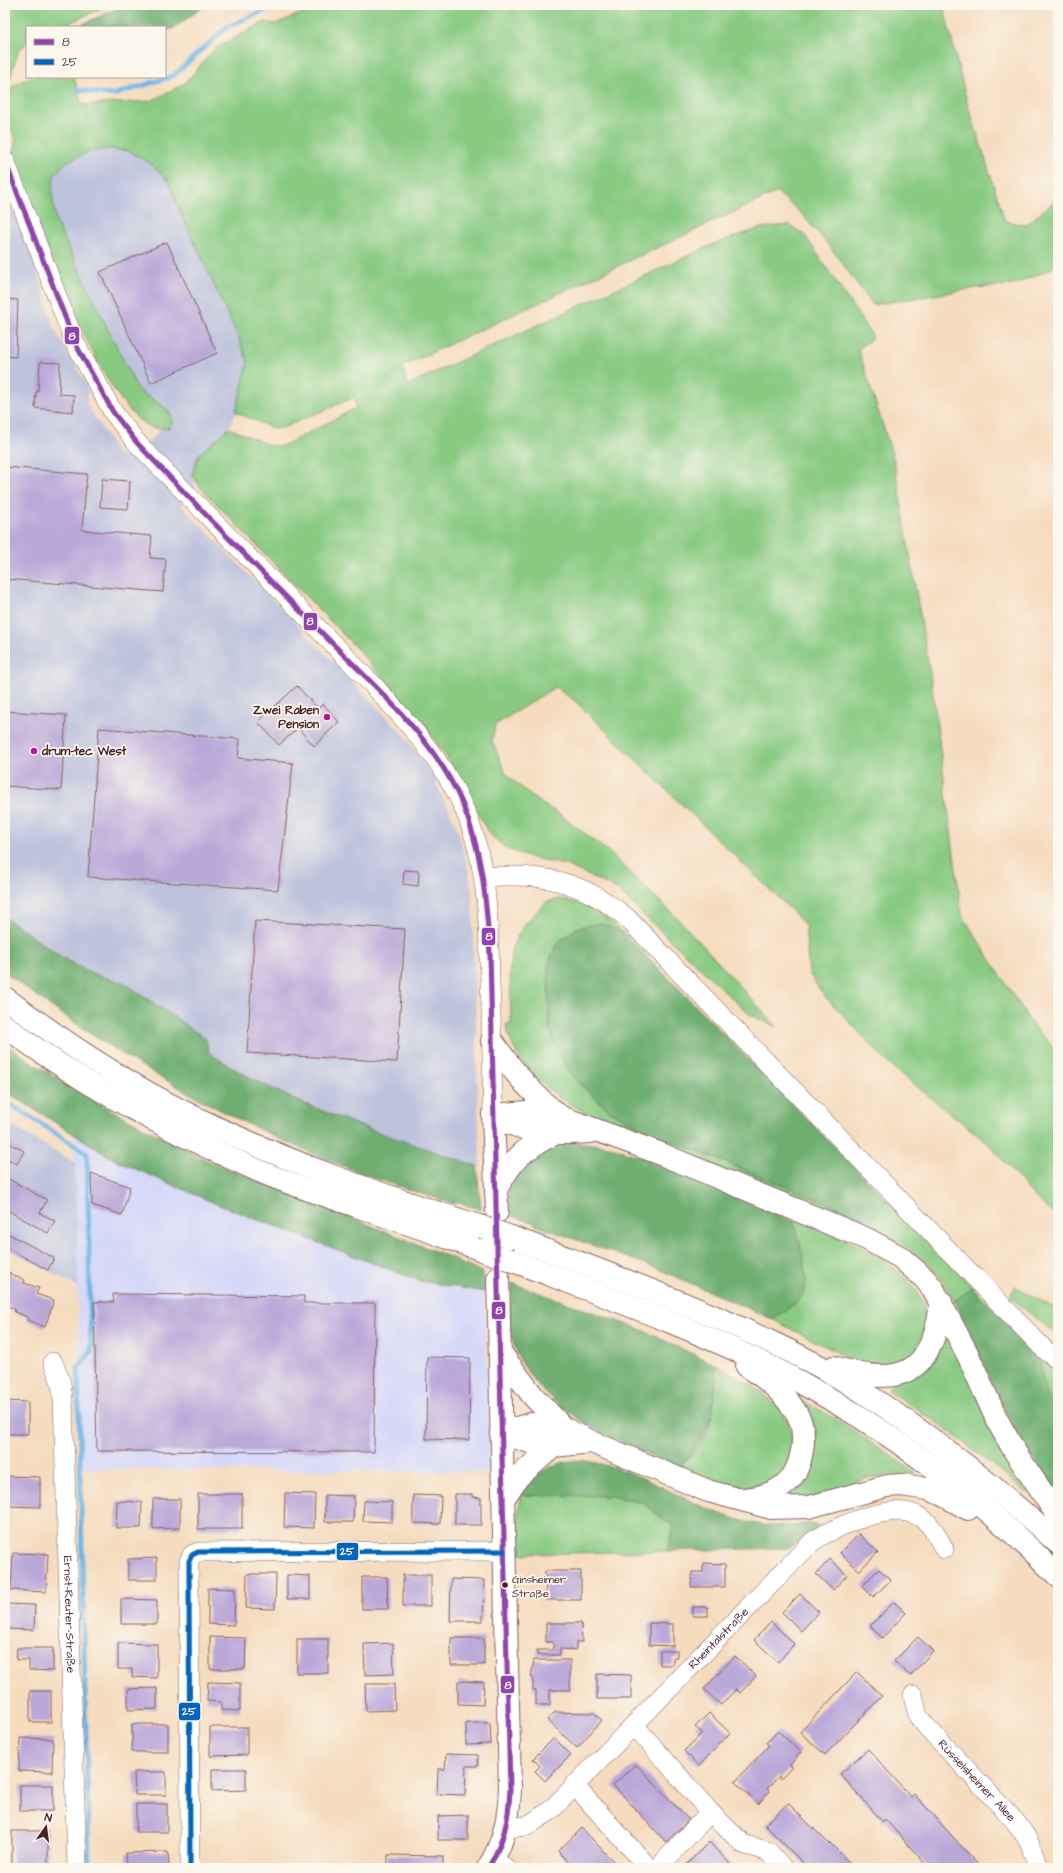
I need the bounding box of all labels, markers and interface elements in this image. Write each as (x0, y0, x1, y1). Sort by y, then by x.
legend (26, 26, 166, 78)
text: 8 (62, 34, 70, 51)
text: 25 (62, 54, 78, 71)
line badge: 8 (64, 326, 80, 345)
text: 8 (68, 329, 76, 344)
line badge: 8 (303, 612, 318, 631)
text: 8 (306, 614, 314, 629)
place label: Zwei Raben Pension (253, 702, 319, 733)
marker: Zwei Raben Pension (322, 712, 332, 722)
place label: drum-tec West (41, 743, 126, 760)
marker: drum-tec West (29, 746, 39, 756)
line badge: 8 (481, 927, 496, 946)
text: 8 (485, 929, 493, 944)
line badge: 8 (491, 1301, 506, 1320)
text: 8 (495, 1303, 503, 1318)
line badge: 25 (336, 1542, 359, 1561)
text: 25 (339, 1544, 354, 1559)
street label: Ernst-Reuter-Straße (59, 1555, 80, 1674)
place label: Ginsheimer Straße (512, 1572, 566, 1601)
marker: Ginsheimer Straße (500, 1580, 510, 1590)
street label: Rheintalstraße (684, 1603, 753, 1673)
line badge: 8 (500, 1675, 515, 1694)
text: 8 (504, 1678, 512, 1693)
line badge: 25 (178, 1702, 201, 1721)
text: 25 (181, 1704, 196, 1719)
street label: Rüsselsheimer Allee (934, 1736, 1020, 1826)
north arrow (26, 1807, 66, 1847)
text: N (43, 1810, 54, 1826)

